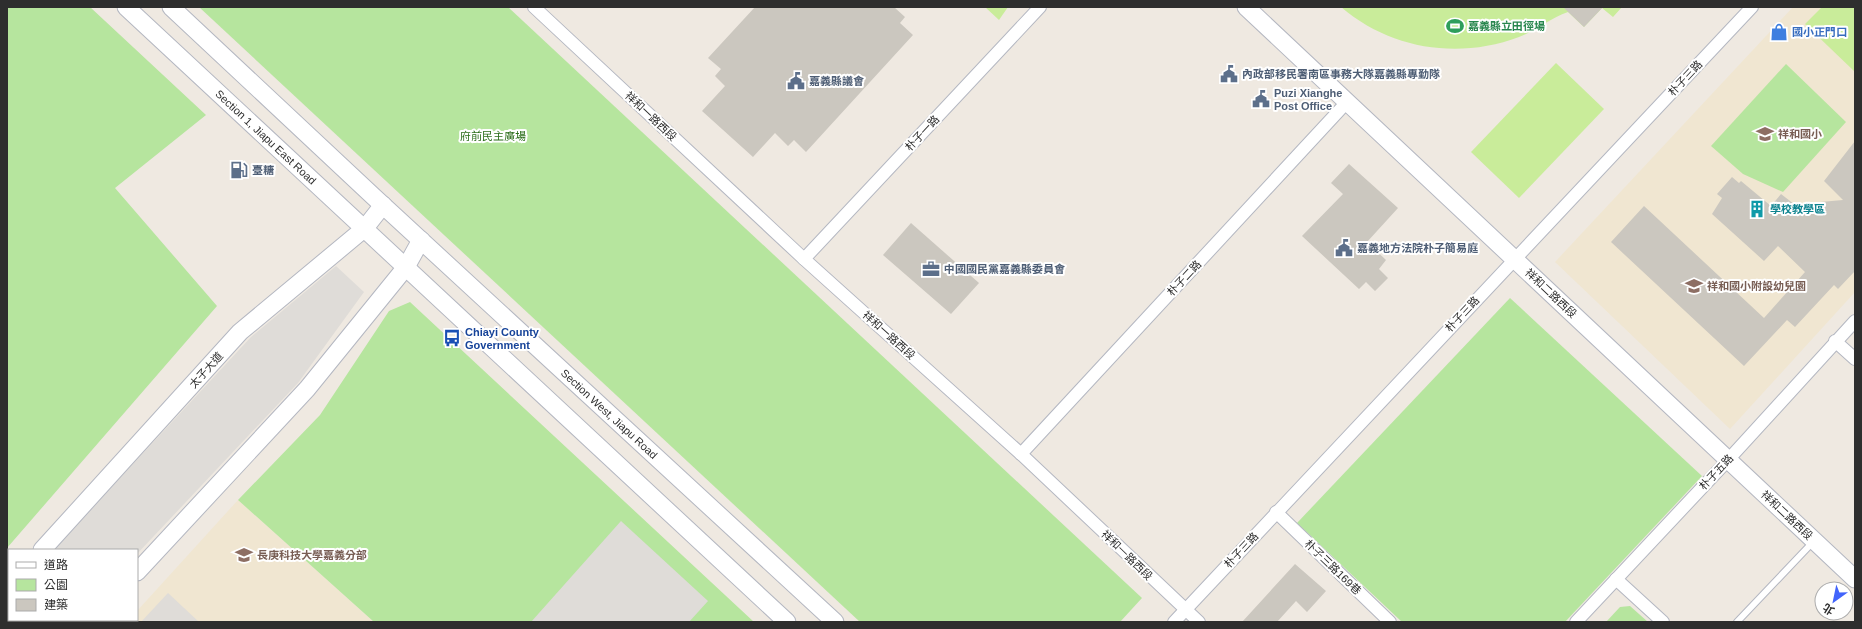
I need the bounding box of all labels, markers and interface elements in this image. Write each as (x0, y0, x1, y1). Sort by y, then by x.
sports icon: 嘉義縣立田徑場 (1445, 16, 1465, 36)
place label: 嘉義縣立田徑場 (1468, 20, 1545, 32)
shop icon: 國小正門口 (1769, 22, 1789, 42)
place label: 國小正門口 (1792, 26, 1847, 38)
street label: 朴子三路 (1666, 58, 1704, 98)
public building icon: 內政部移民署南區事務大隊嘉義縣專勤隊 (1219, 64, 1239, 84)
place label: 內政部移民署南區事務大隊嘉義縣專勤隊 (1242, 68, 1440, 80)
public building icon: 嘉義縣議會 (786, 71, 806, 91)
place label: 嘉義縣議會 (809, 75, 864, 87)
street label: Section 1, Jiapu East Road (213, 87, 319, 187)
place label: Puzi Xianghe Post Office (1274, 87, 1342, 112)
street label: 祥和一路西段 (623, 89, 679, 143)
public building icon: Puzi Xianghe Post Office (1251, 89, 1271, 109)
street label: 朴子一路 (903, 113, 941, 153)
school or university icon: 祥和國小 (1755, 124, 1775, 144)
place label: 祥和國小 (1778, 128, 1822, 140)
park label: 府前民主廣場 (460, 130, 526, 142)
fuel station icon: 臺糖 (229, 160, 249, 180)
place label: 臺糖 (252, 164, 274, 176)
building icon: 學校教學區 (1747, 199, 1767, 219)
place label: 學校教學區 (1770, 203, 1825, 215)
public building icon: 嘉義地方法院朴子簡易庭 (1334, 238, 1354, 258)
place label: 嘉義地方法院朴子簡易庭 (1357, 242, 1478, 254)
street label: 朴子二路 (1165, 258, 1203, 298)
office icon: 中國國民黨嘉義縣委員會 (921, 259, 941, 279)
place label: 中國國民黨嘉義縣委員會 (944, 263, 1065, 275)
street label: 祥和二路西段 (1523, 266, 1579, 320)
school or university icon: 祥和國小附設幼兒園 (1684, 276, 1704, 296)
place label: 祥和國小附設幼兒園 (1707, 280, 1806, 292)
street label: 朴子三路 (1443, 294, 1481, 334)
street label: 祥和一路西段 (860, 308, 918, 362)
place label: Chiayi County Government (465, 326, 540, 351)
bus stop icon: Chiayi County Government (442, 328, 462, 348)
street label: 太子大道 (187, 350, 225, 390)
street label: Section West, Jiapu Road (559, 367, 660, 461)
street label: 朴子五路 (1697, 452, 1735, 492)
street label: 祥和二路西段 (1759, 488, 1815, 542)
street label: 祥和一路西段 (1099, 528, 1155, 582)
street label: 朴子三路 (1222, 530, 1260, 570)
street label: 朴子三路169巷 (1302, 537, 1364, 597)
school or university icon: 長庚科技大學嘉義分部 (234, 545, 254, 565)
legend (8, 549, 138, 621)
place label: 長庚科技大學嘉義分部 (257, 549, 367, 561)
text: 道路 (44, 558, 68, 572)
text: 公園 (44, 578, 68, 592)
north arrow (1814, 581, 1854, 621)
text: 建築 (44, 598, 68, 612)
text: 北 (1821, 601, 1836, 617)

